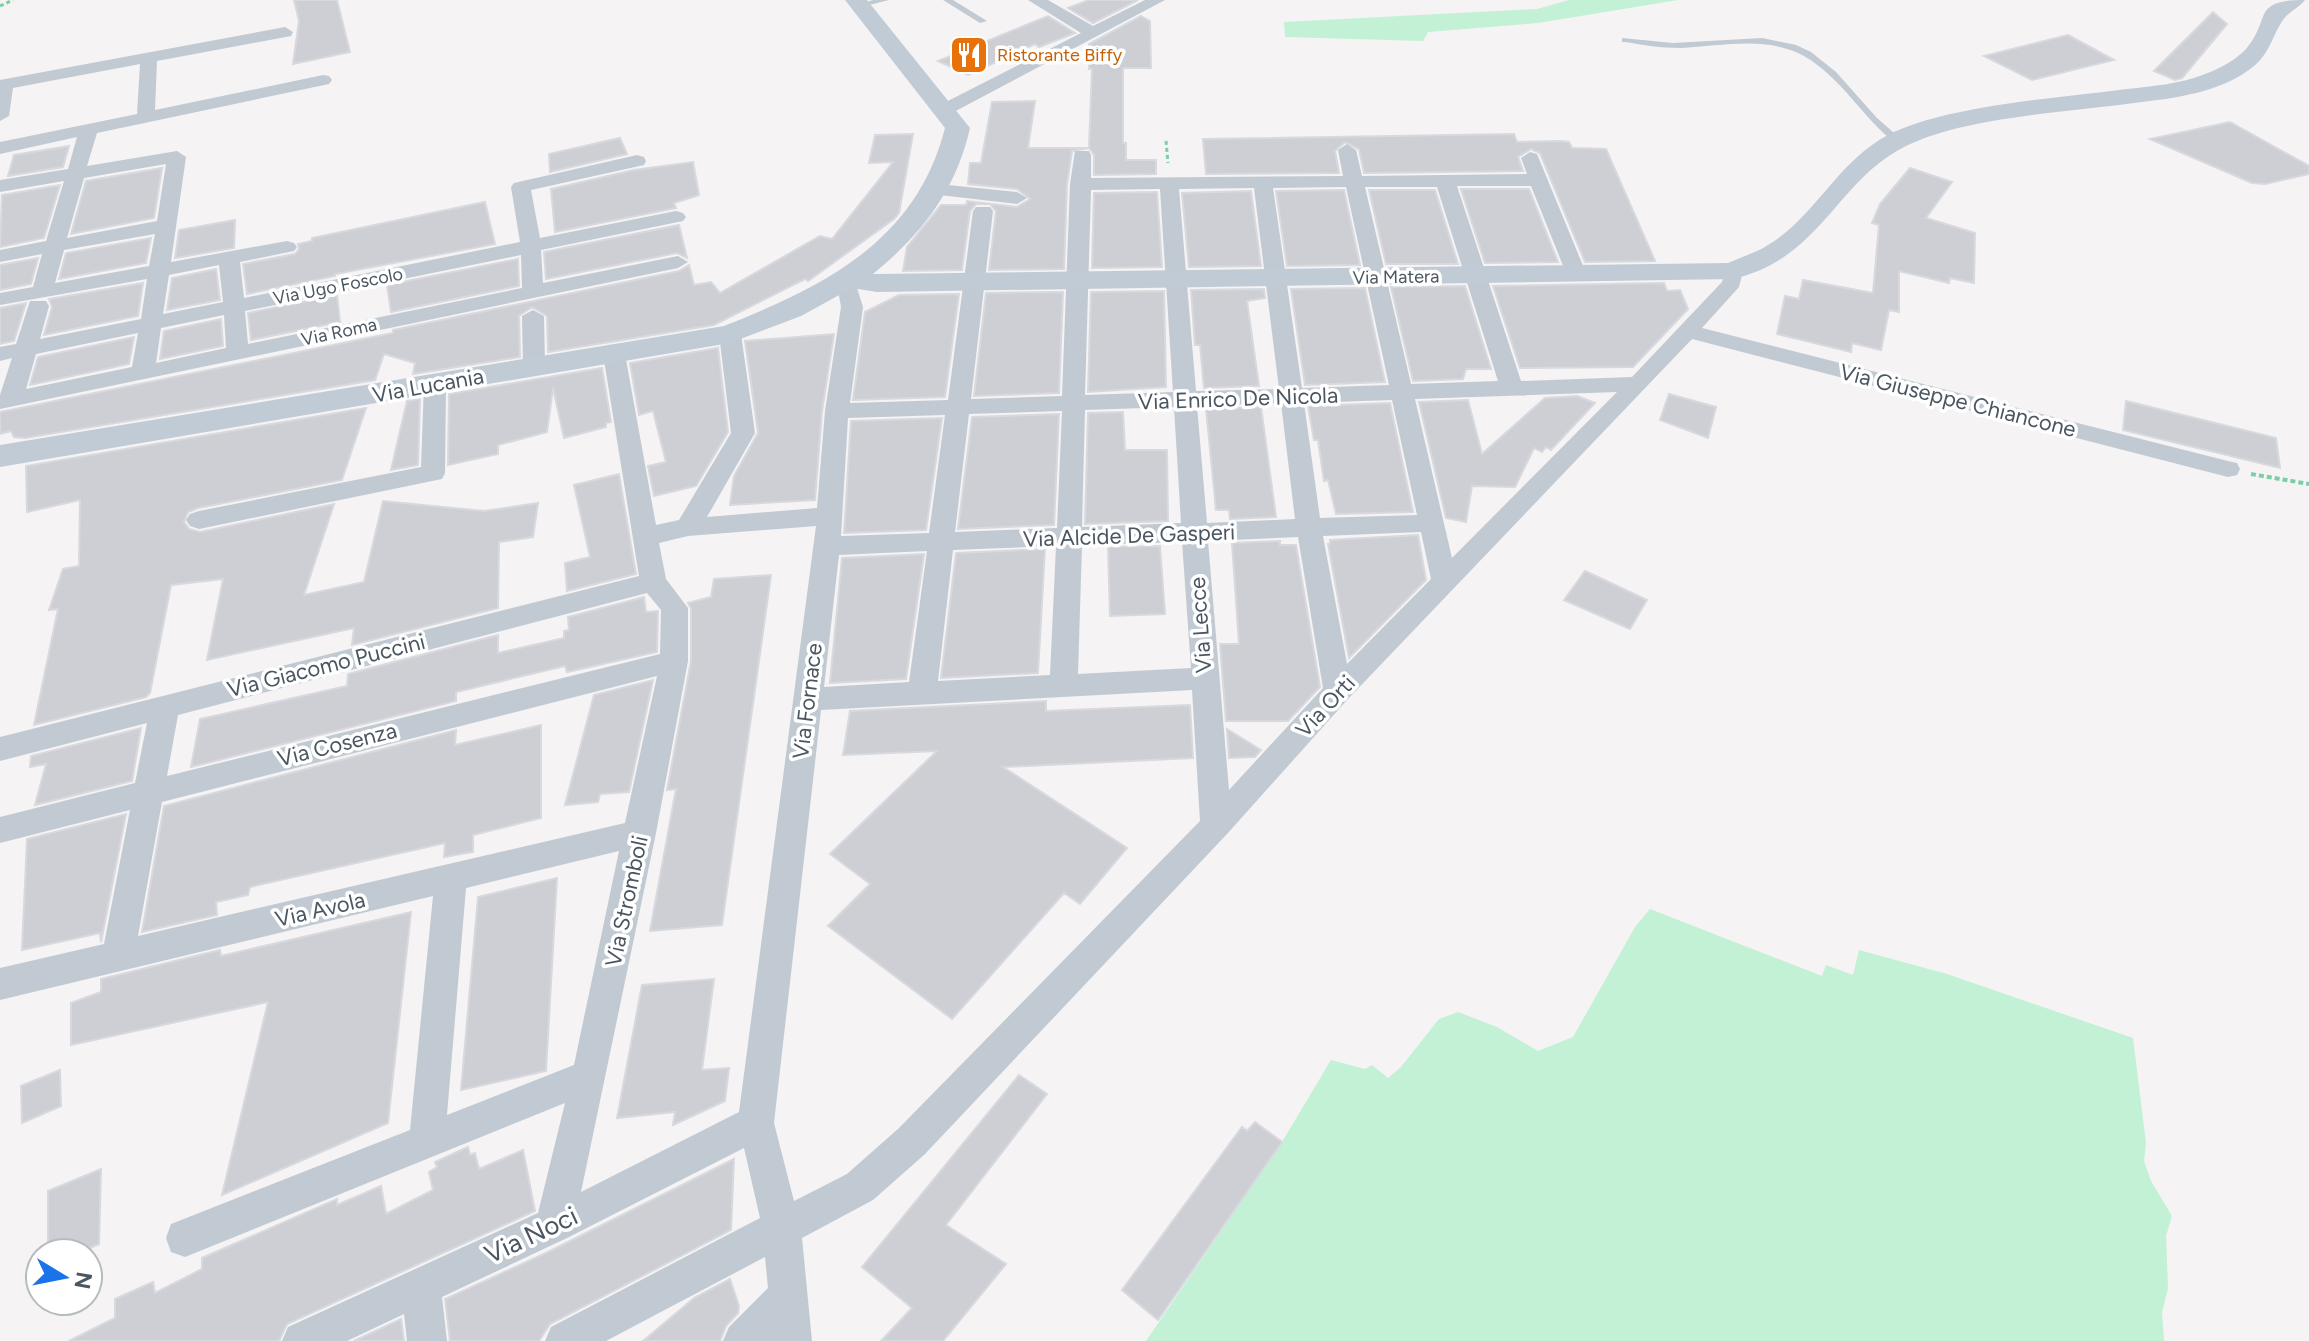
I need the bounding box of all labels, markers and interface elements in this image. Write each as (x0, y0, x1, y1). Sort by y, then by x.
restaurant icon: Ristorante Biffy (948, 34, 990, 76)
place label: Ristorante Biffy (997, 44, 1123, 66)
street label: Via Ugo Foscolo (271, 263, 405, 309)
street label: Via Matera (1353, 265, 1439, 289)
street label: Via Roma (299, 313, 379, 351)
street label: Via Giuseppe Chiancone (1837, 358, 2079, 443)
street label: Via Lucania (370, 362, 486, 409)
street label: Via Enrico De Nicola (1137, 382, 1339, 415)
street label: Via Alcide De Gasperi (1022, 518, 1236, 553)
street label: Via Lecce (1184, 576, 1217, 674)
street label: Via Giacomo Puccini (224, 628, 428, 703)
street label: Via Fornace (787, 642, 828, 760)
street label: Via Orti (1290, 670, 1361, 743)
street label: Via Cosenza (275, 717, 400, 772)
street label: Via Stromboli (599, 833, 654, 969)
street label: Via Avola (272, 886, 368, 933)
street label: Via Noci (479, 1200, 583, 1270)
north arrow (24, 1237, 104, 1317)
text: N (68, 1270, 98, 1291)

